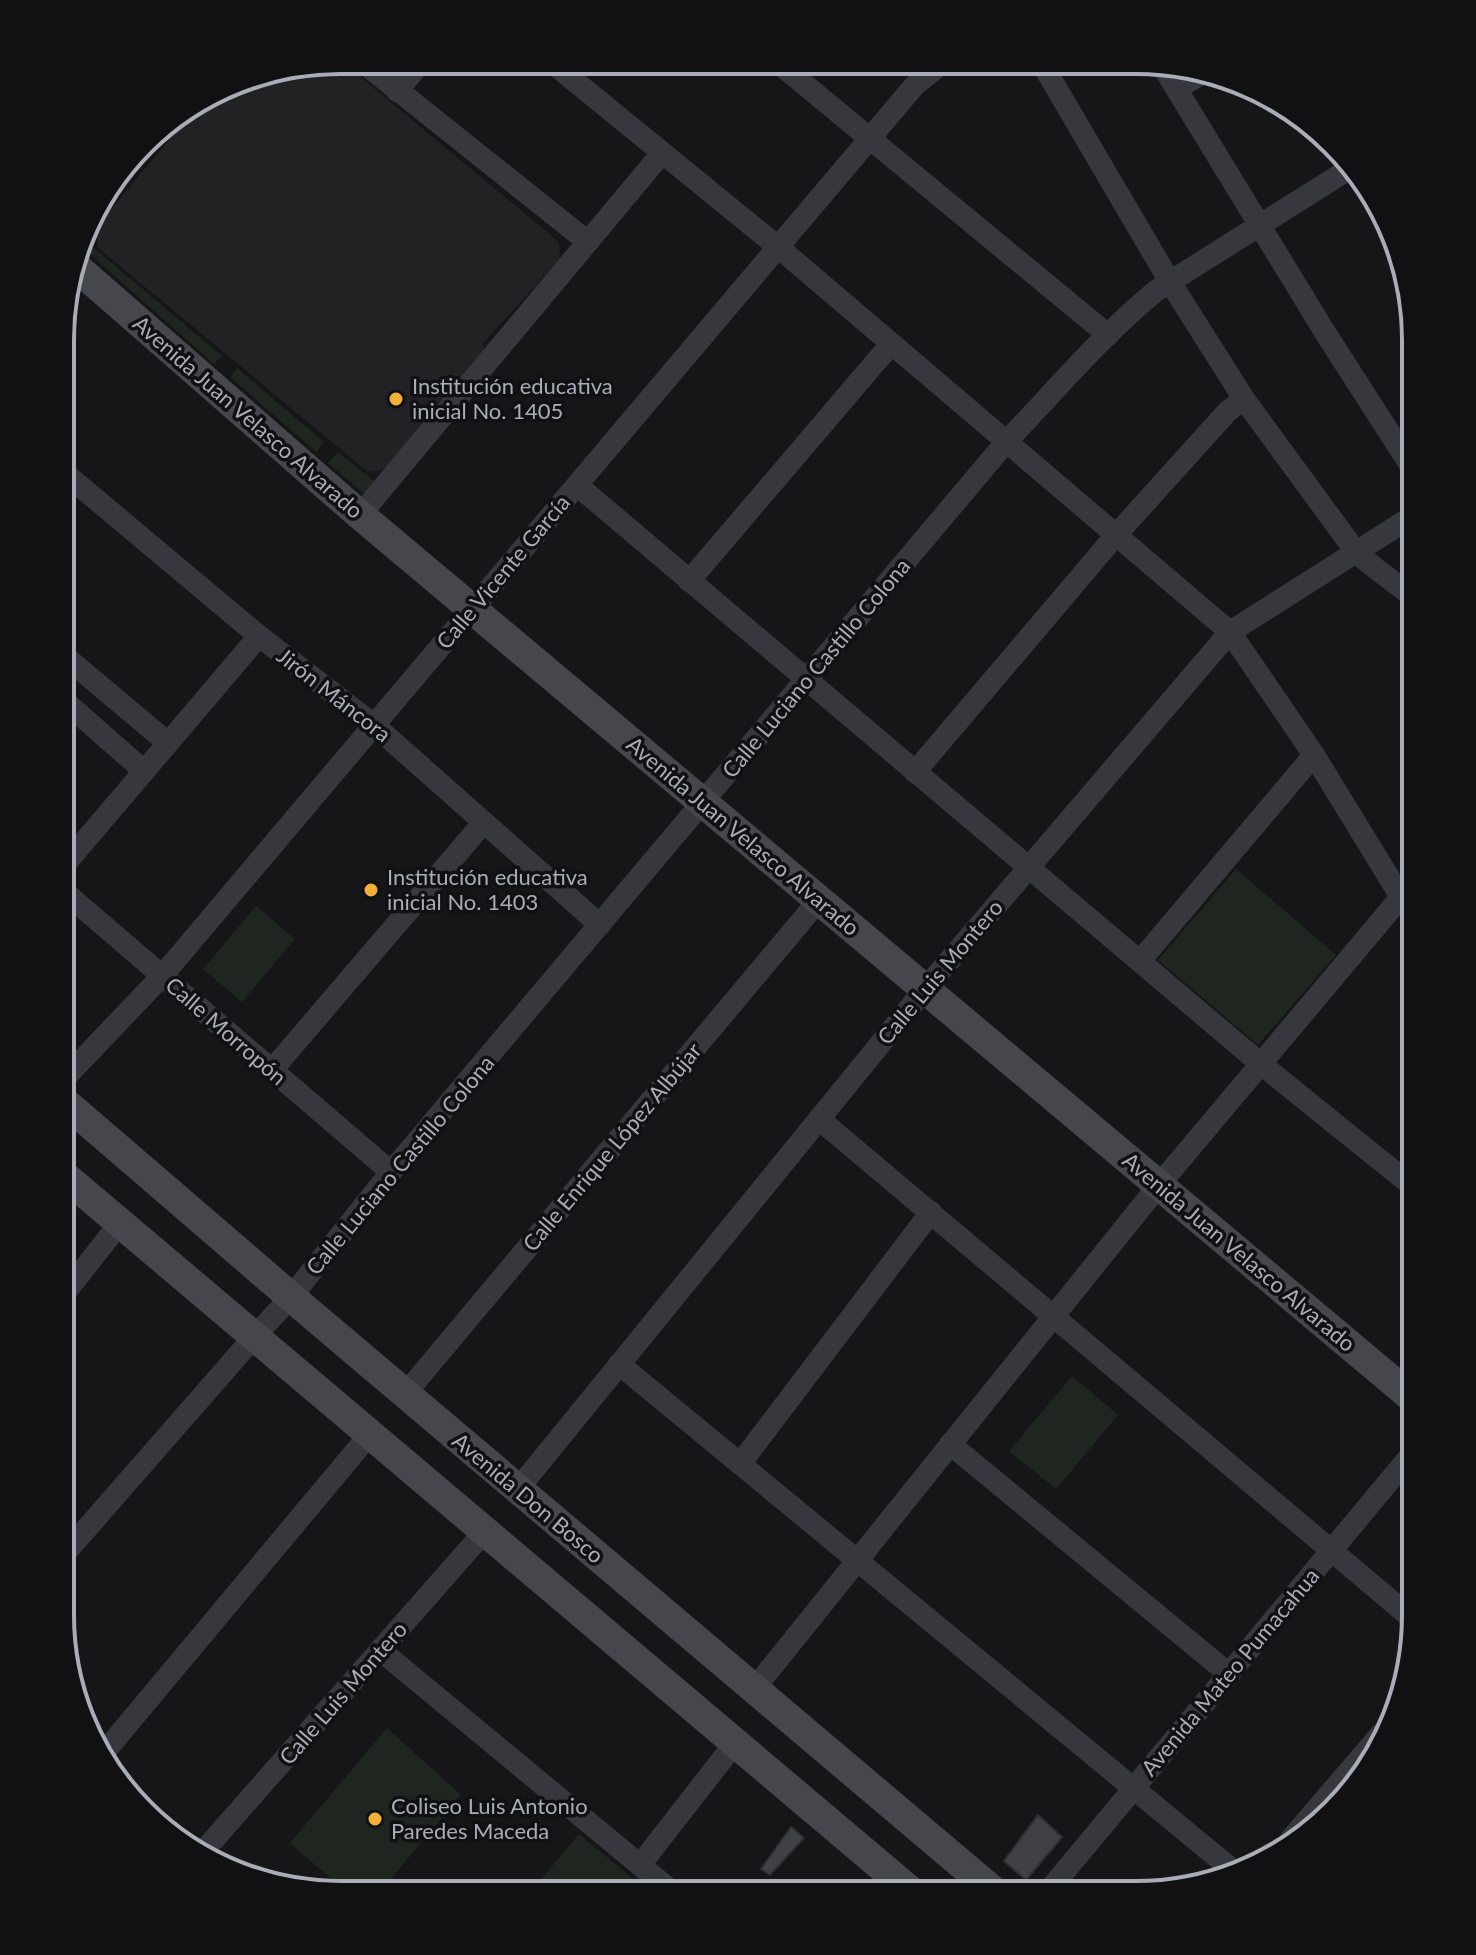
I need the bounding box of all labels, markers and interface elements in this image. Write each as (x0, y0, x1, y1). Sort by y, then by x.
street label: Avenida Juan Velasco Alvarado (128, 309, 369, 524)
place label: Institución educativa inicial No. 1405 (412, 372, 613, 424)
marker: Institución educativa inicial No. 1405 (387, 390, 405, 408)
street label: Calle Vicente García (430, 489, 575, 654)
street label: Calle Luciano Castillo Colona (716, 552, 915, 783)
street label: Jirón Máncora (272, 642, 397, 747)
street label: Avenida Juan Velasco Alvarado (621, 730, 865, 941)
place label: Institución educativa inicial No. 1403 (387, 863, 588, 915)
marker: Institución educativa inicial No. 1403 (362, 881, 380, 899)
street label: Calle Luis Montero (871, 894, 1008, 1050)
street label: Calle Morropón (161, 971, 292, 1090)
street label: Calle Enrique López Albújar (517, 1037, 707, 1256)
street label: Calle Luciano Castillo Colona (300, 1049, 499, 1280)
street label: Avenida Juan Velasco Alvarado (1117, 1146, 1361, 1357)
street label: Avenida Don Bosco (447, 1427, 609, 1569)
street label: Avenida Mateo Pumacahua (1135, 1562, 1324, 1781)
street label: Calle Luis Montero (273, 1616, 412, 1770)
place label: Coliseo Luis Antonio Paredes Maceda (391, 1792, 588, 1844)
marker: Coliseo Luis Antonio Paredes Maceda (366, 1810, 384, 1828)

